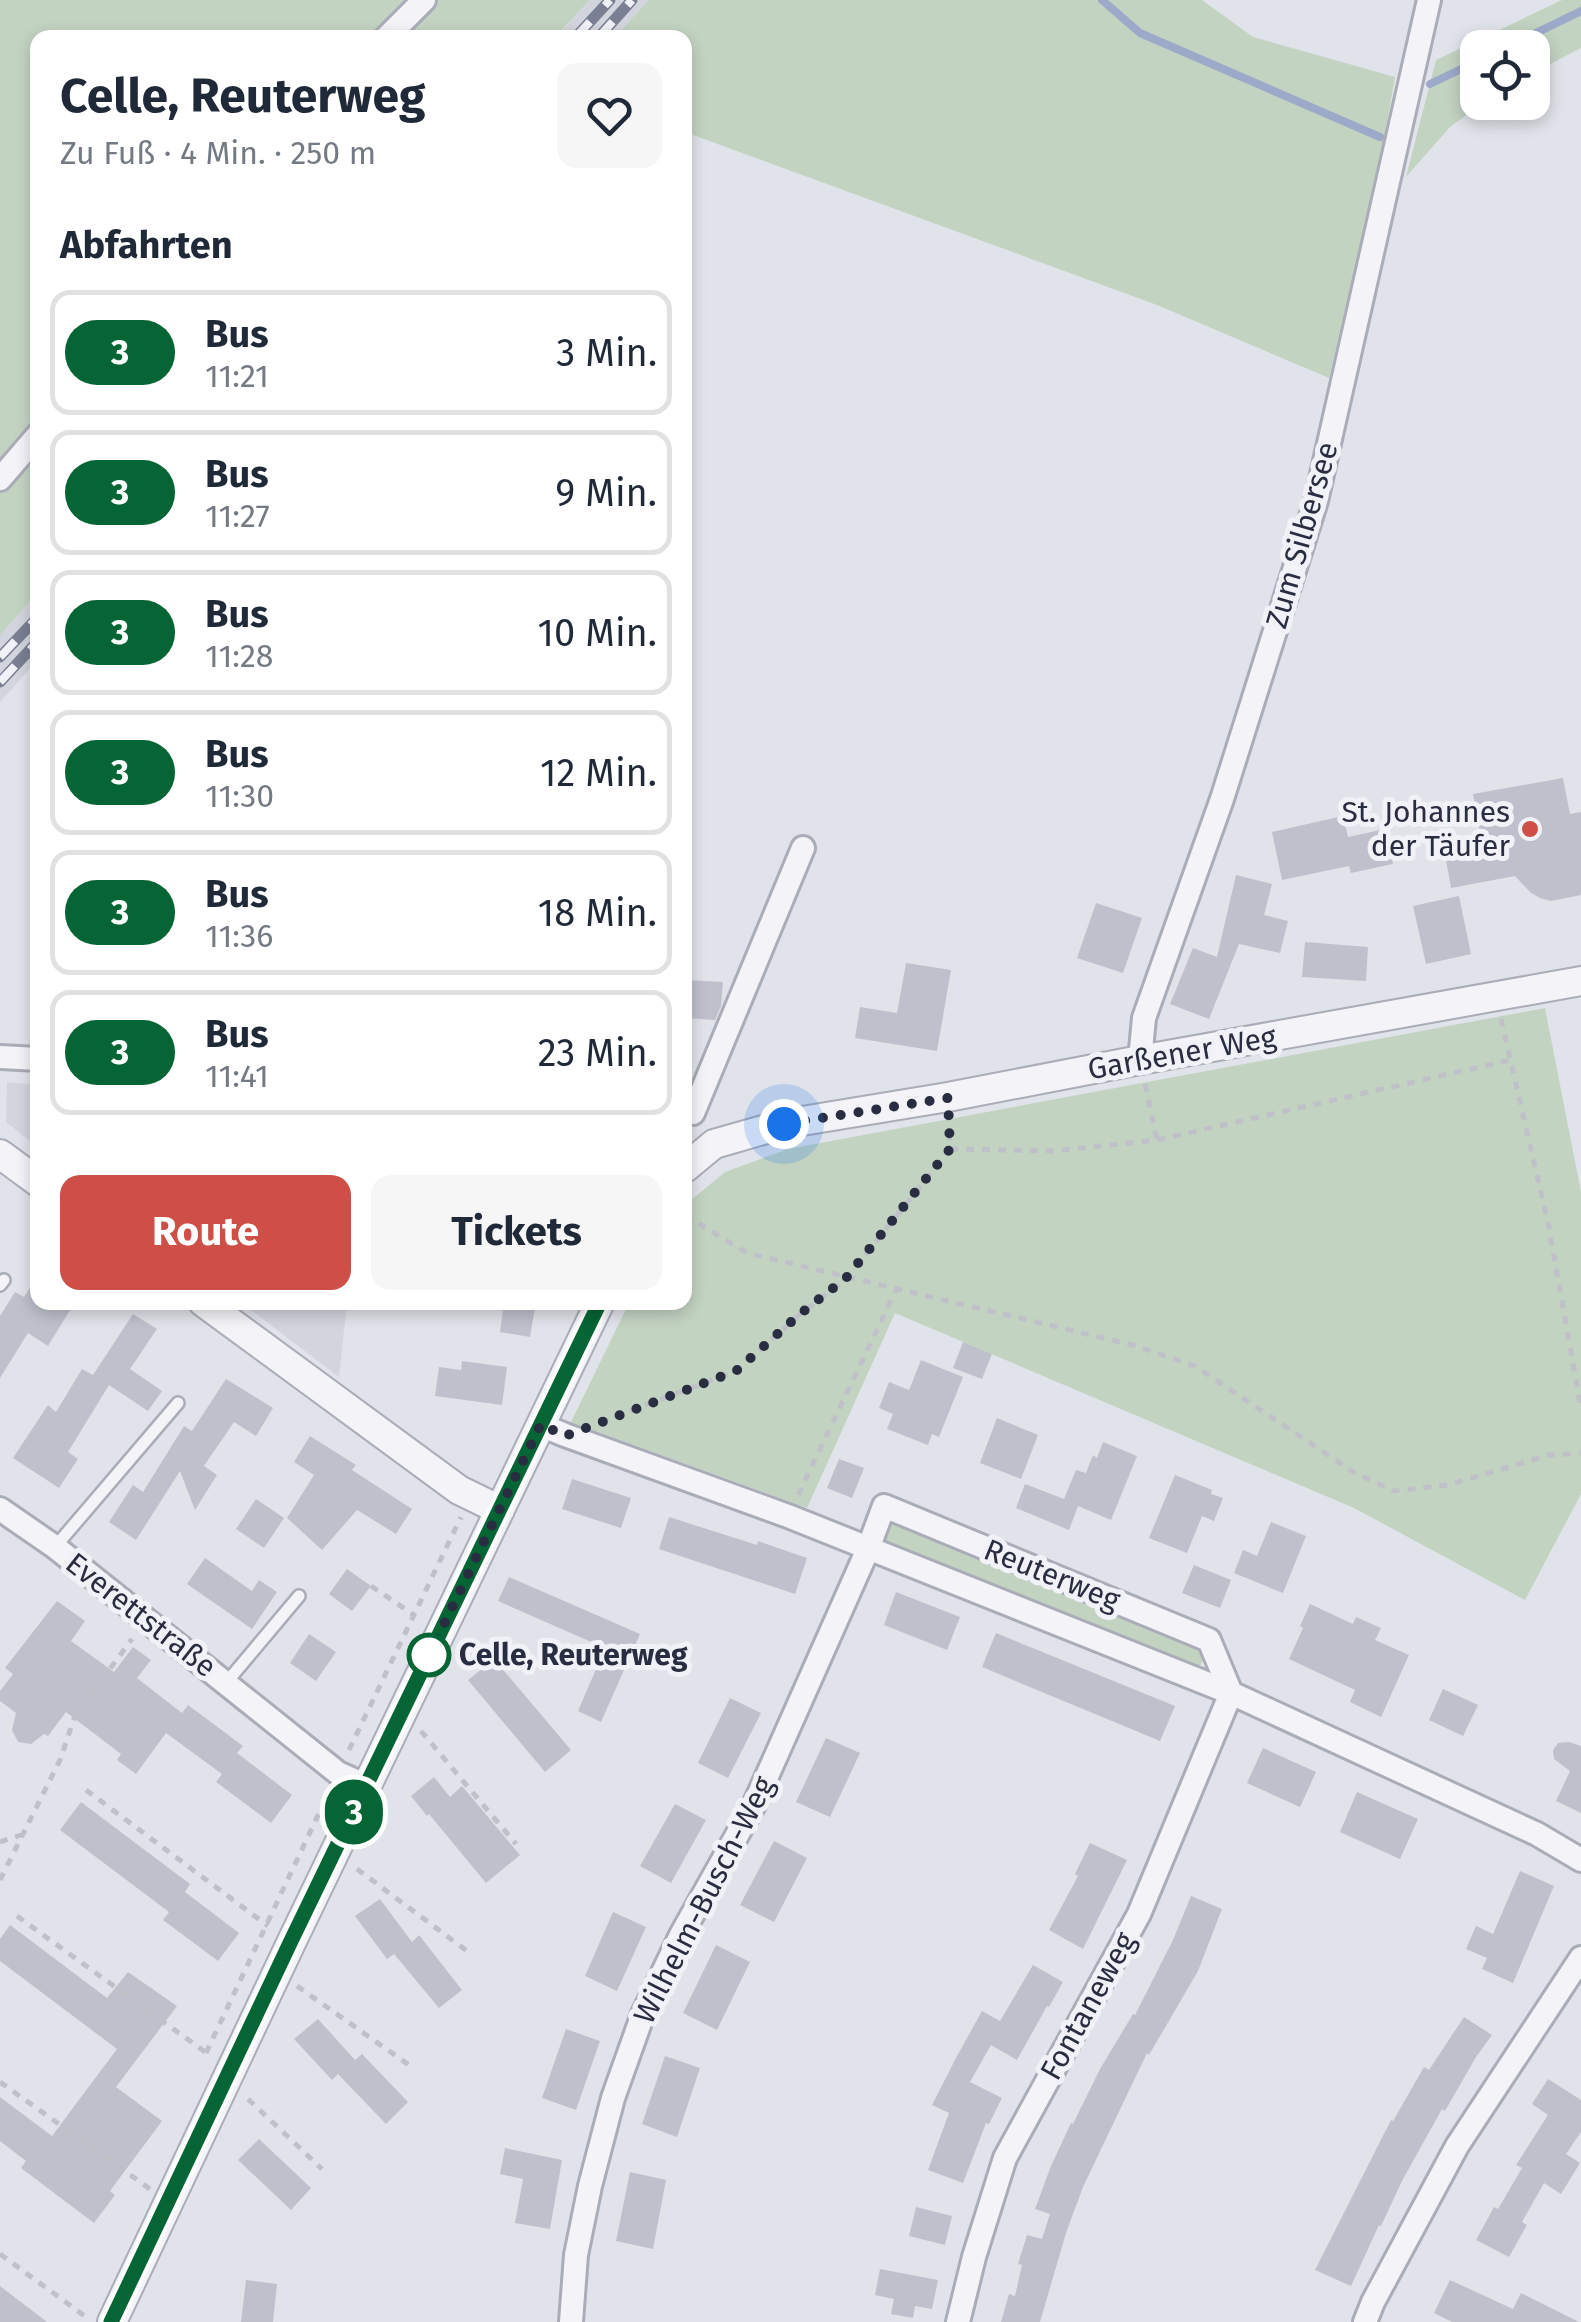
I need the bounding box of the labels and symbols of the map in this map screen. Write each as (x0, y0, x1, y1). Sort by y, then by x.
street label: Zum Silbersee (1258, 438, 1346, 632)
place label: St. Johannes der Täufer (1341, 794, 1510, 864)
marker: St. Johannes der Täufer (1519, 818, 1541, 840)
street label: Garßener Weg (1085, 1019, 1279, 1087)
your location (759, 1099, 809, 1149)
street label: Reuterweg (979, 1531, 1126, 1619)
street label: Everettstraße (59, 1545, 223, 1685)
marker: Celle, Reuterweg (408, 1634, 450, 1676)
place label: Celle, Reuterweg (459, 1637, 688, 1673)
street label: Wilhelm-Busch-Weg (626, 1770, 782, 2030)
line badge: 3 (322, 1780, 386, 1844)
street label: Fontaneweg (1033, 1926, 1143, 2086)

